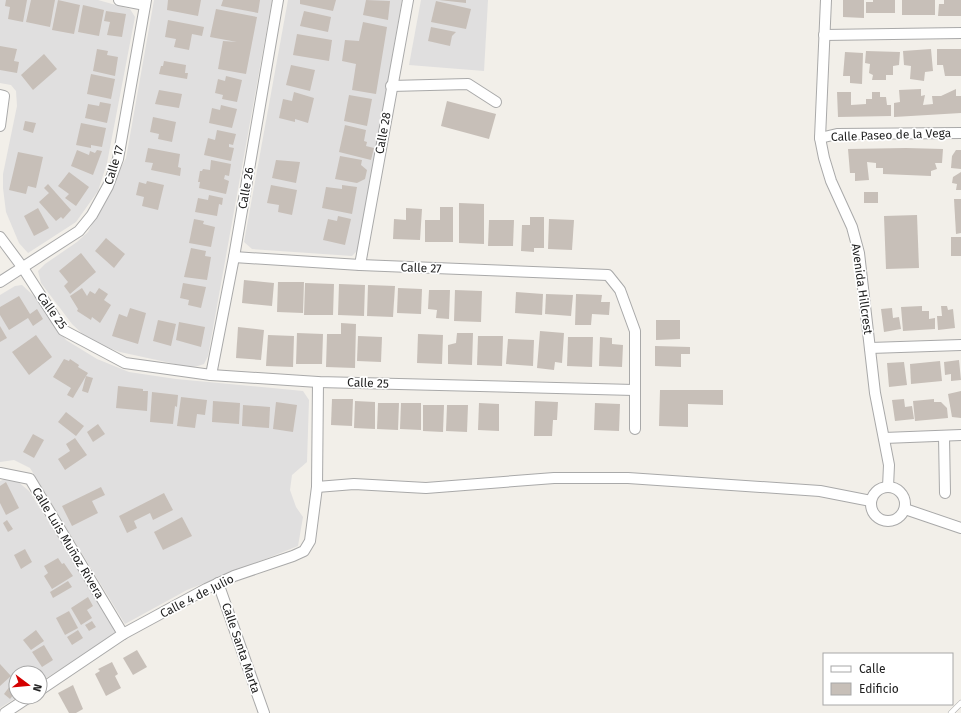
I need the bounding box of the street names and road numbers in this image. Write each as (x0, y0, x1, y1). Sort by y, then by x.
street label: Calle 28 (372, 111, 394, 155)
street label: Calle Paseo de la Vega (831, 126, 951, 144)
street label: Calle 17 (101, 144, 127, 186)
street label: Calle 26 (235, 166, 257, 210)
street label: Avenida Hillcrest (849, 243, 875, 336)
street label: Calle 27 (400, 260, 442, 276)
street label: Calle 25 (34, 290, 70, 332)
street label: Calle 25 (347, 375, 389, 391)
street label: Calle Luis Muñoz Rivera (29, 485, 107, 601)
street label: Calle 4 de Julio (158, 571, 236, 621)
street label: Calle Santa Marta (219, 601, 263, 695)

